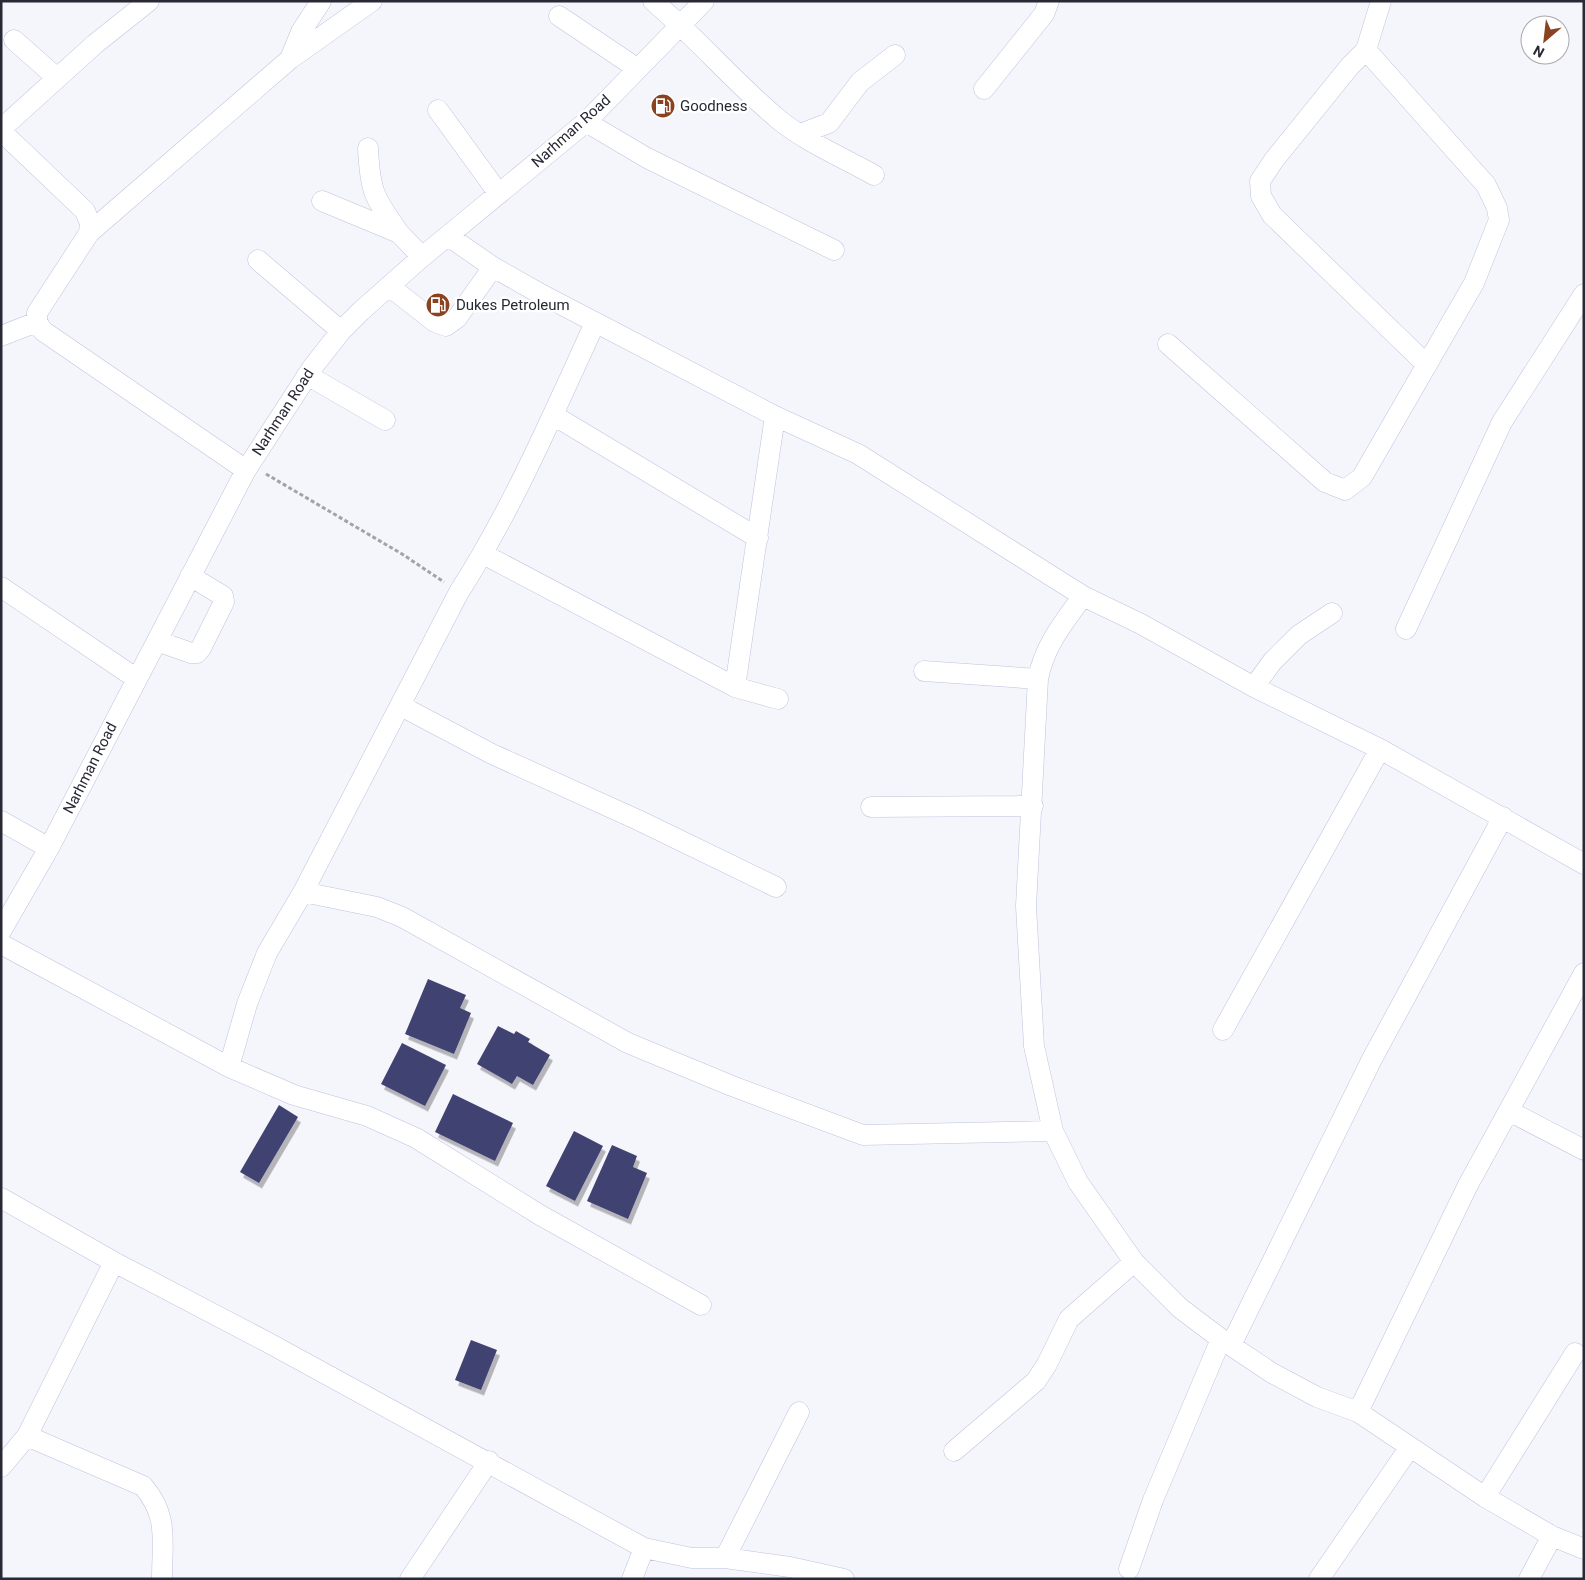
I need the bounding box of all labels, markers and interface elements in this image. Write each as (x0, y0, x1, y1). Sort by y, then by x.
north arrow (1520, 15, 1570, 65)
text: N (1531, 42, 1547, 61)
street label: Narhman Road (528, 91, 614, 171)
fuel station icon: Goodness (650, 93, 676, 119)
place label: Goodness (680, 97, 748, 115)
fuel station icon: Dukes Petroleum (425, 292, 451, 318)
place label: Dukes Petroleum (456, 296, 570, 314)
street label: Narhman Road (248, 365, 318, 459)
street label: Narhman Road (59, 719, 121, 817)

